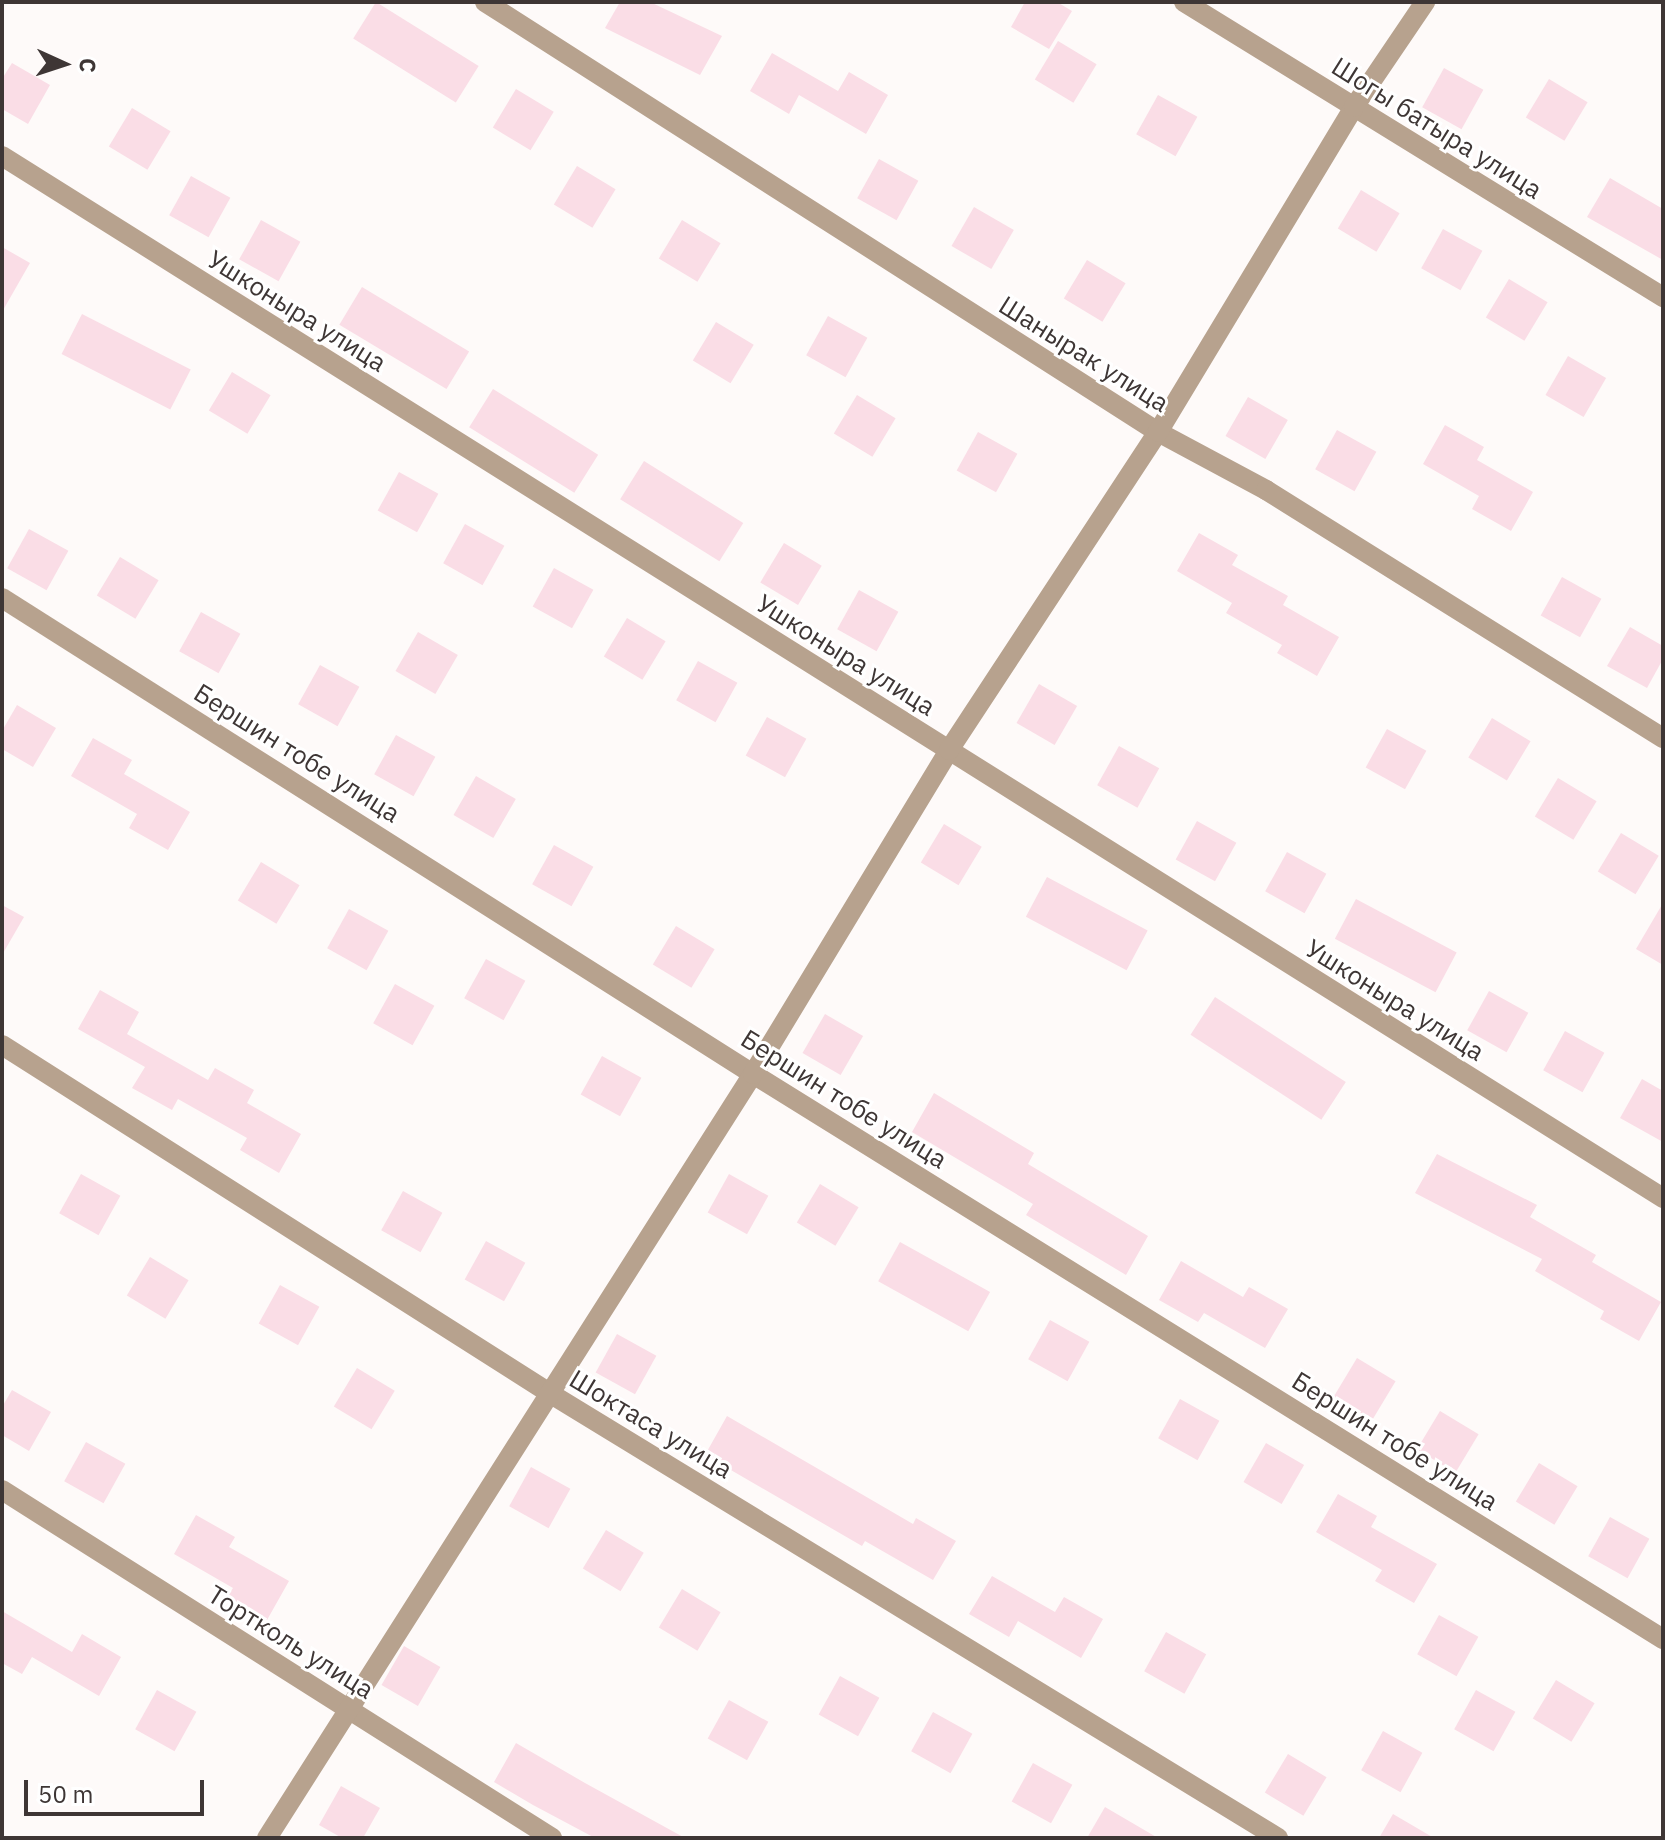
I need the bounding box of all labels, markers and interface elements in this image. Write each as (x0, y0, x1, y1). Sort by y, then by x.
north arrow (24, 24, 104, 104)
street label: Шогы батыра улица (1326, 51, 1548, 205)
text: С (74, 57, 103, 73)
street label: Ушконыра улица (202, 243, 392, 379)
street label: Шанырак улица (993, 289, 1175, 419)
street label: Ушконыра улица (751, 587, 941, 723)
street label: Бершин тобе улица (188, 677, 406, 829)
street label: Ушконыра улица (1300, 932, 1490, 1068)
street label: Бершин тобе улица (735, 1023, 953, 1175)
street label: Шоктаса улица (564, 1363, 738, 1485)
street label: Бершин тобе улица (1286, 1365, 1504, 1517)
street label: Тортколь улица (202, 1579, 380, 1705)
scale bar (28, 1764, 208, 1814)
text: 50 m (38, 1778, 93, 1810)

